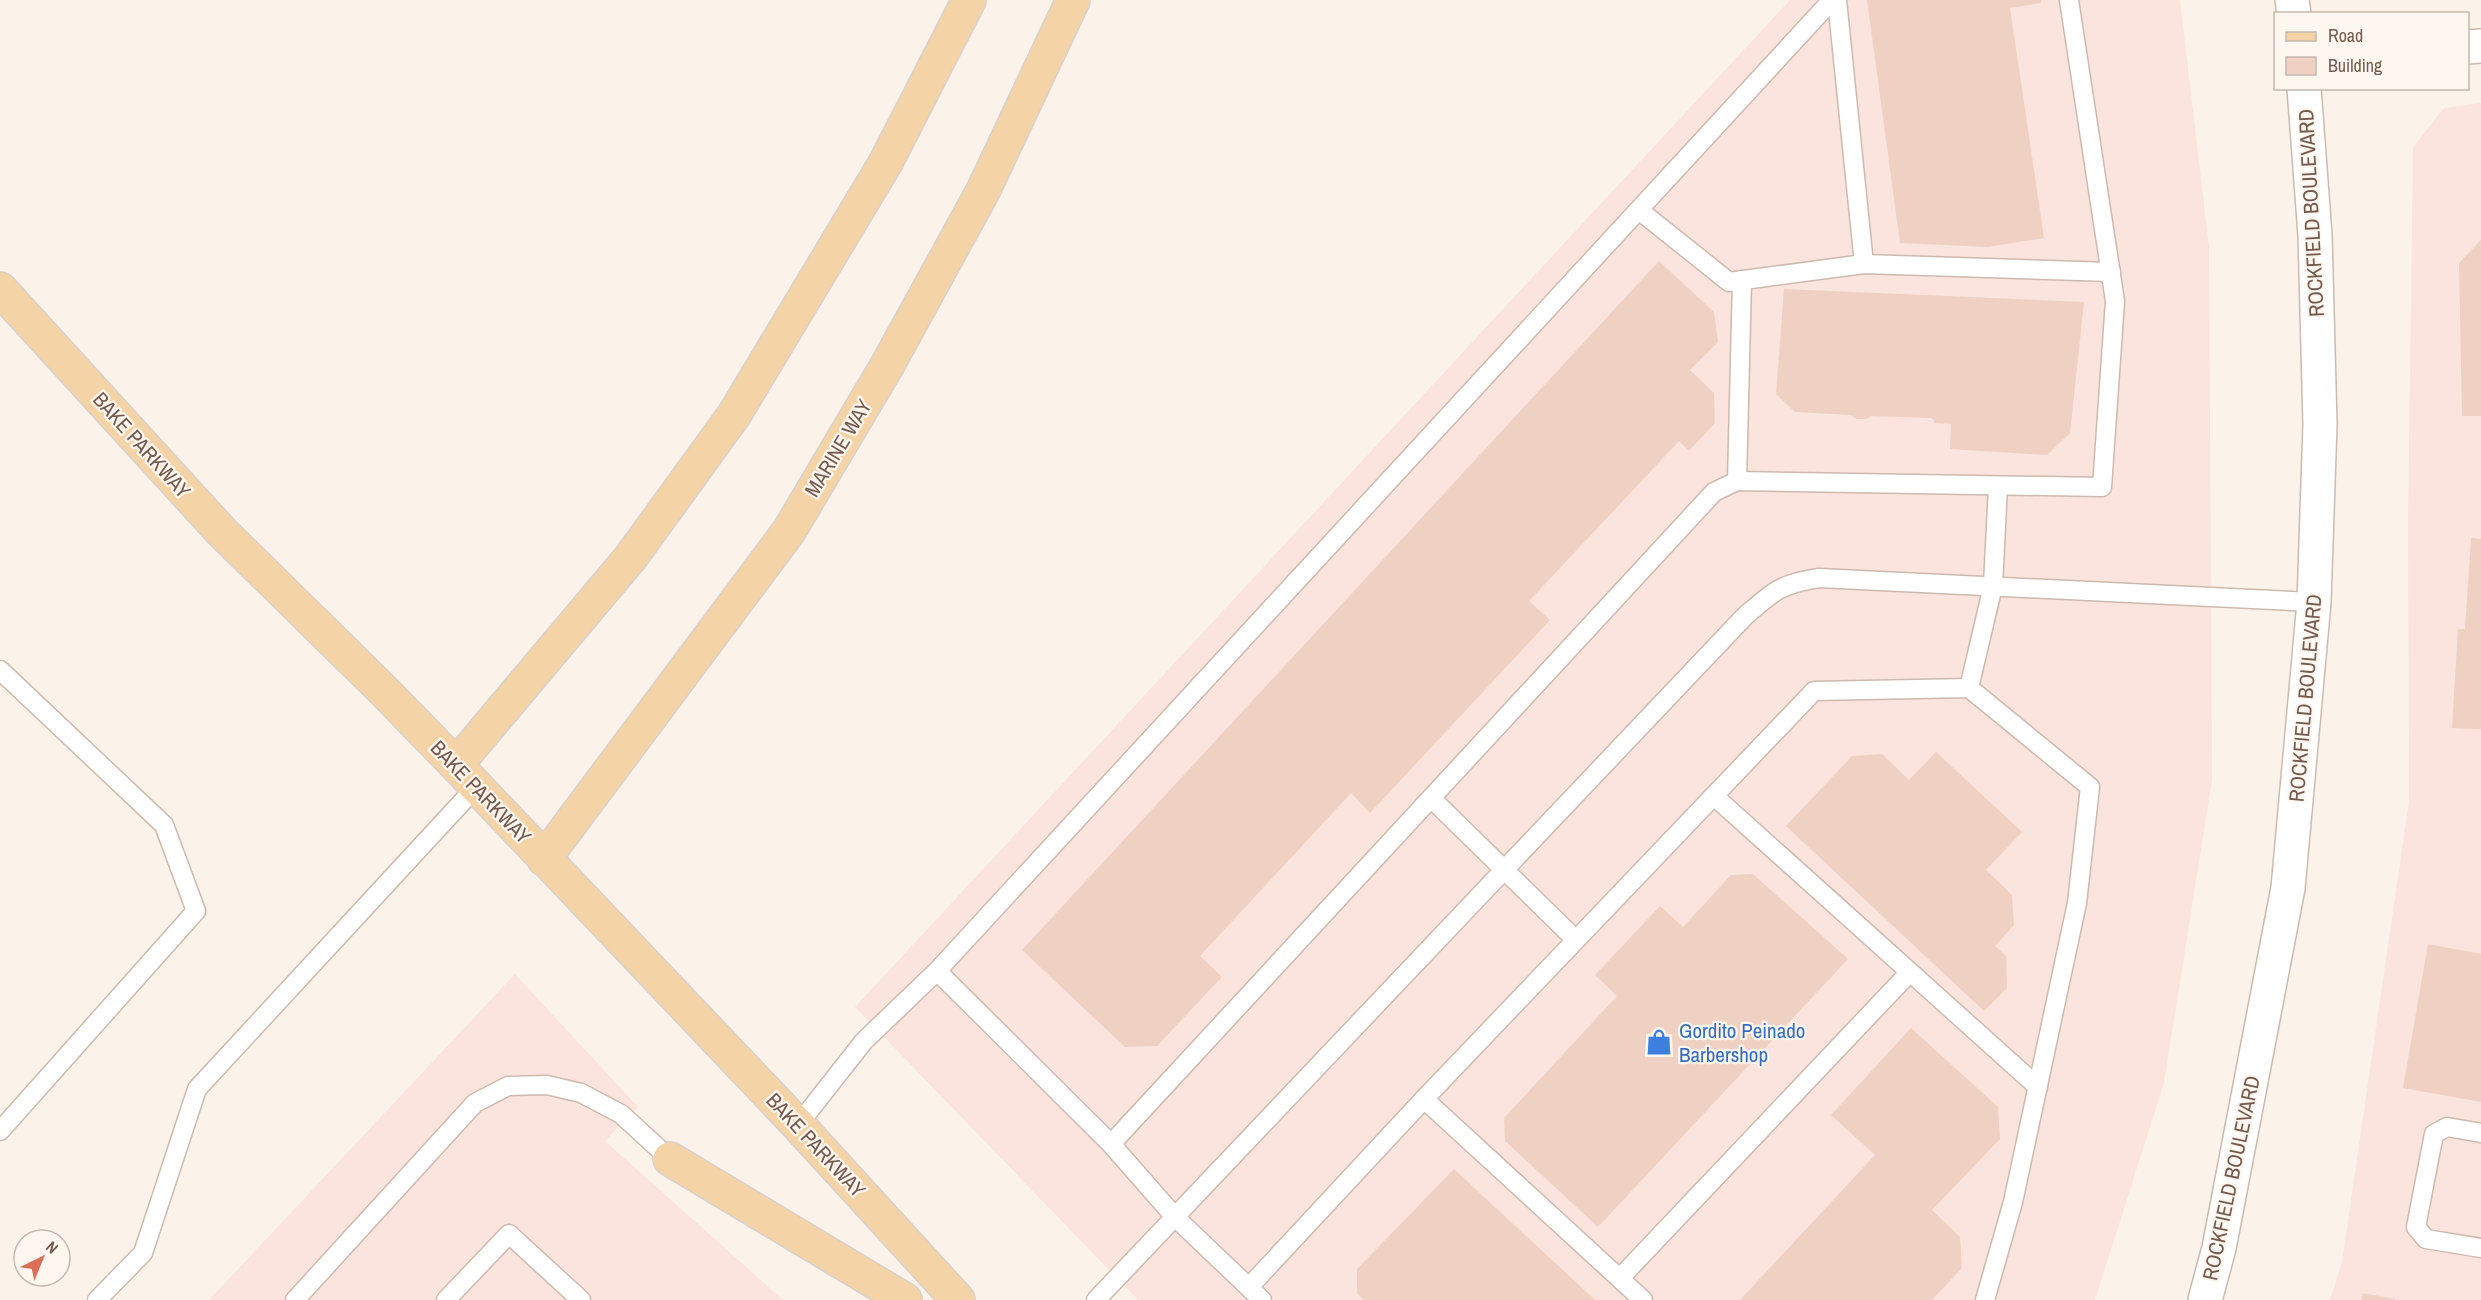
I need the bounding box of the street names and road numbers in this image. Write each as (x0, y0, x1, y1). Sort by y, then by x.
street label: ROCKFIELD BOULEVARD (2291, 108, 2331, 318)
street label: BAKE PARKWAY (86, 386, 198, 505)
street label: MARINE WAY (797, 393, 879, 502)
street label: ROCKFIELD BOULEVARD (2281, 593, 2329, 803)
street label: BAKE PARKWAY (424, 734, 538, 851)
street label: ROCKFIELD BOULEVARD (2195, 1073, 2267, 1283)
street label: BAKE PARKWAY (760, 1086, 873, 1204)

